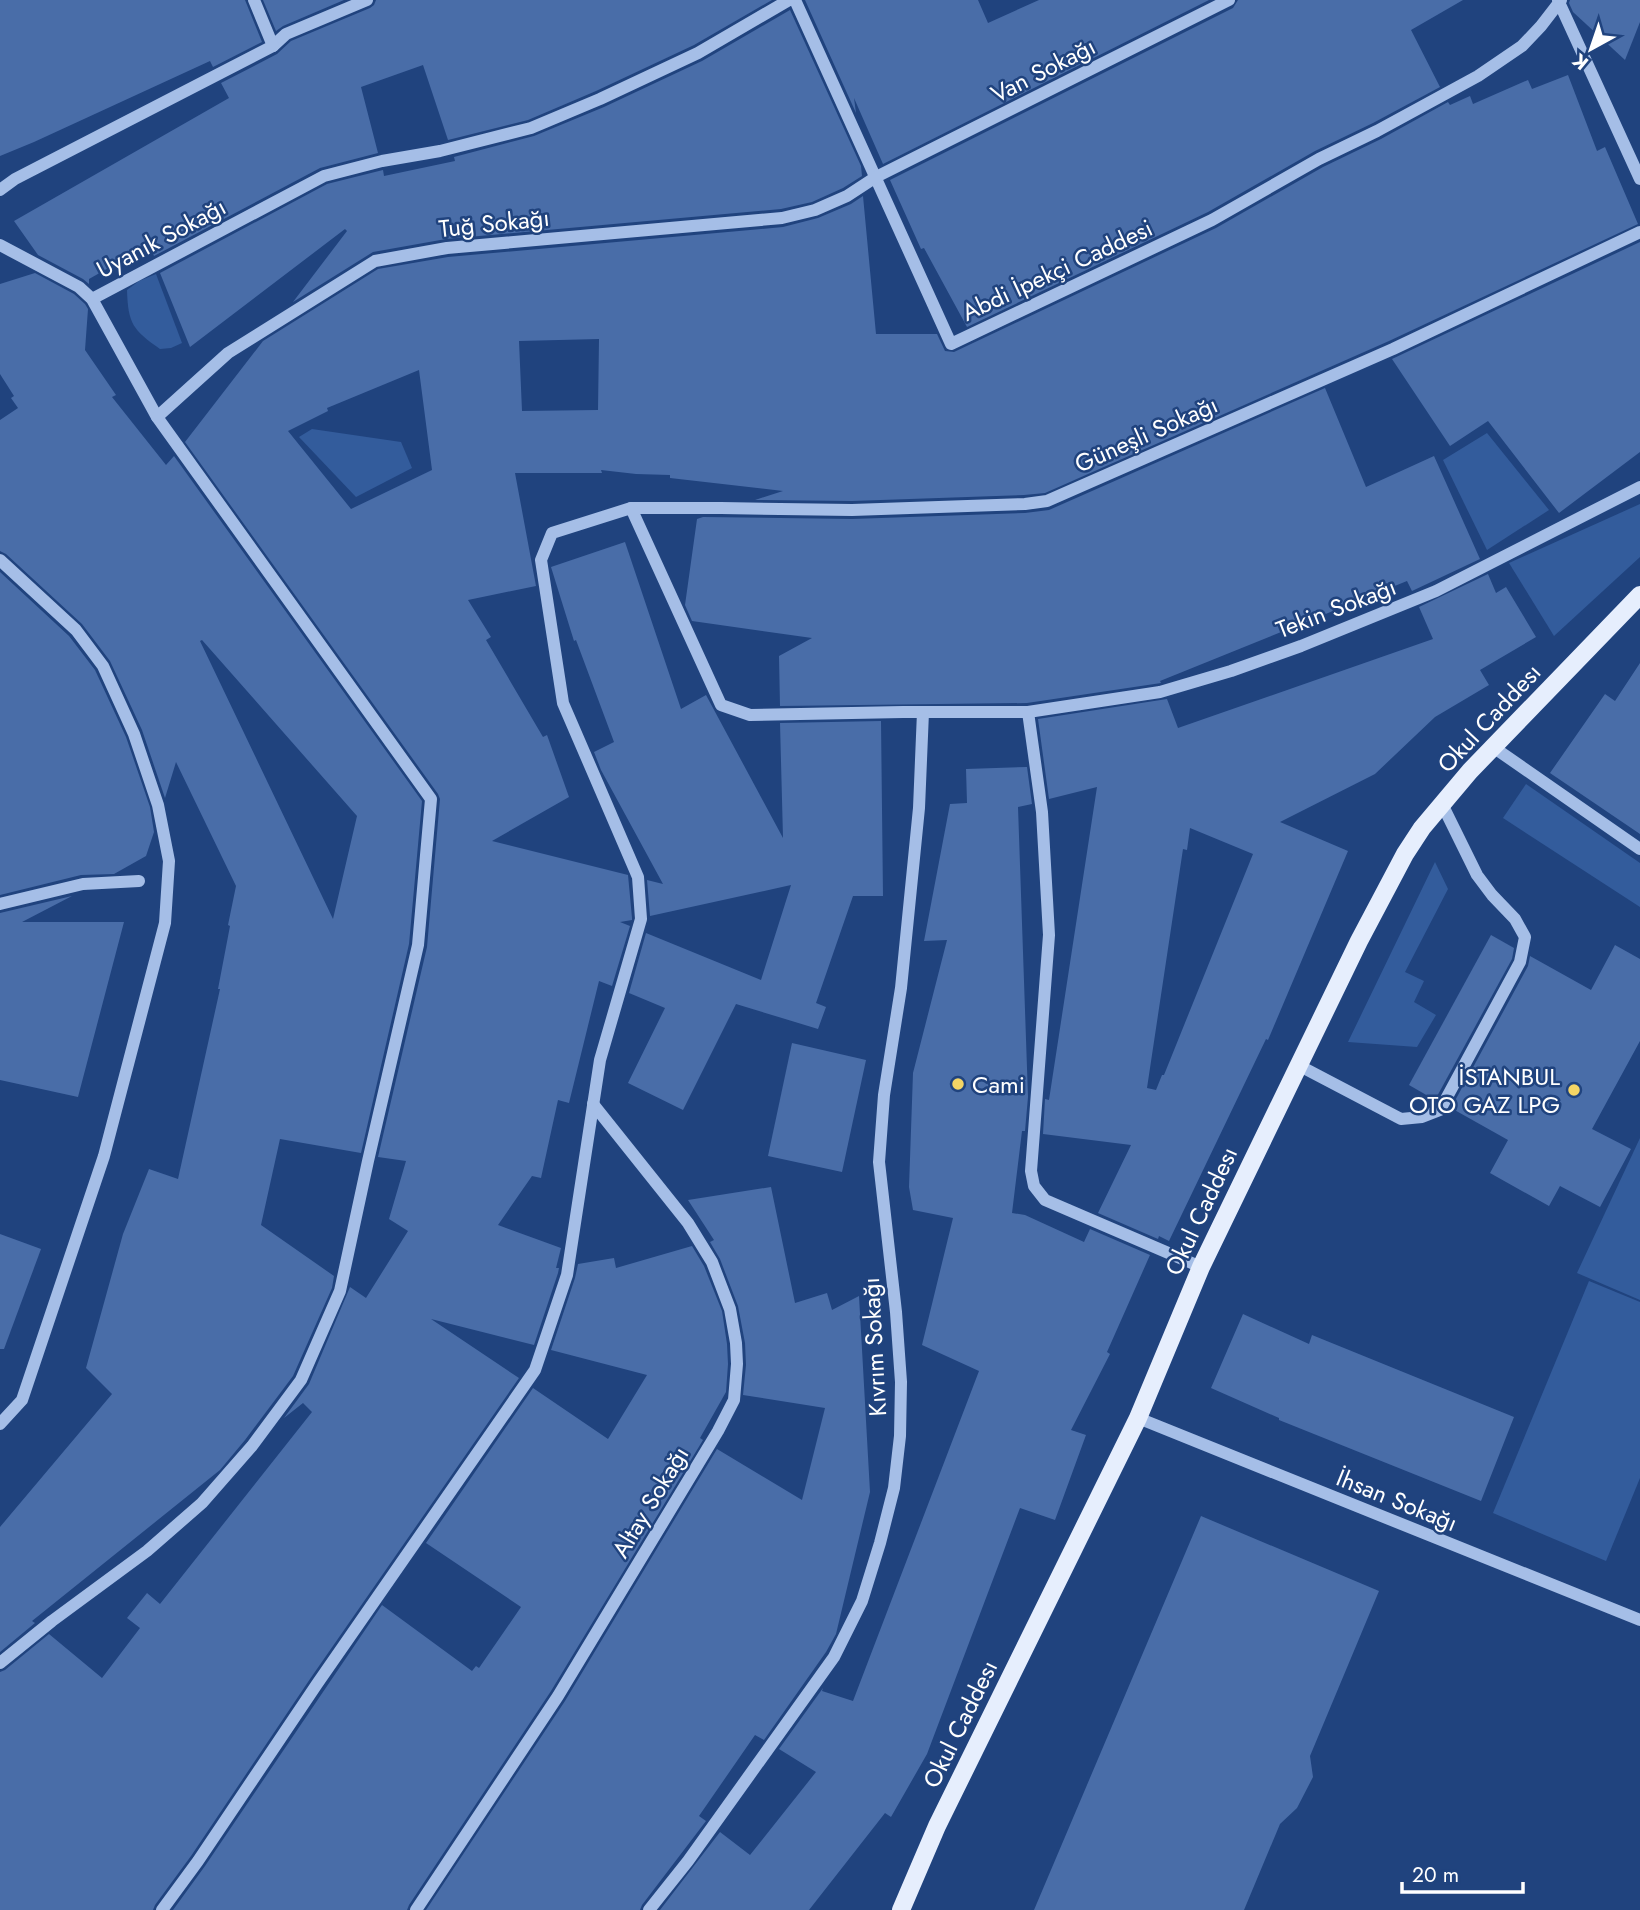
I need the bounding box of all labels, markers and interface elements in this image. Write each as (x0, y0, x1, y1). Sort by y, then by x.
north arrow (1556, 14, 1626, 84)
street label: Van Sokağı (985, 29, 1101, 111)
text: K (1566, 47, 1594, 76)
street label: Uyanık Sokağı (90, 189, 232, 287)
street label: Tuğ Sokağı (437, 200, 551, 246)
street label: Abdi İpekçi Caddesi (956, 210, 1158, 330)
street label: Güneşli Sokağı (1069, 387, 1223, 481)
street label: Tekin Sokağı (1271, 569, 1401, 647)
street label: Okul Caddesı (1429, 656, 1549, 780)
place label: İSTANBUL OTO GAZ LPG (1409, 1059, 1560, 1122)
place label: Cami (972, 1067, 1025, 1102)
marker: Cami (950, 1076, 966, 1092)
marker: İSTANBUL OTO GAZ LPG (1566, 1082, 1582, 1098)
street label: Okul Caddesı (1156, 1141, 1246, 1281)
street label: Kıvrım Sokağı (853, 1277, 895, 1417)
street label: Altay Sokağı (603, 1440, 697, 1564)
street label: İhsan Sokağı (1331, 1460, 1463, 1540)
street label: Okul Caddesı (914, 1654, 1006, 1794)
scale bar (1402, 1850, 1523, 1894)
text: 20 m (1412, 1860, 1459, 1890)

